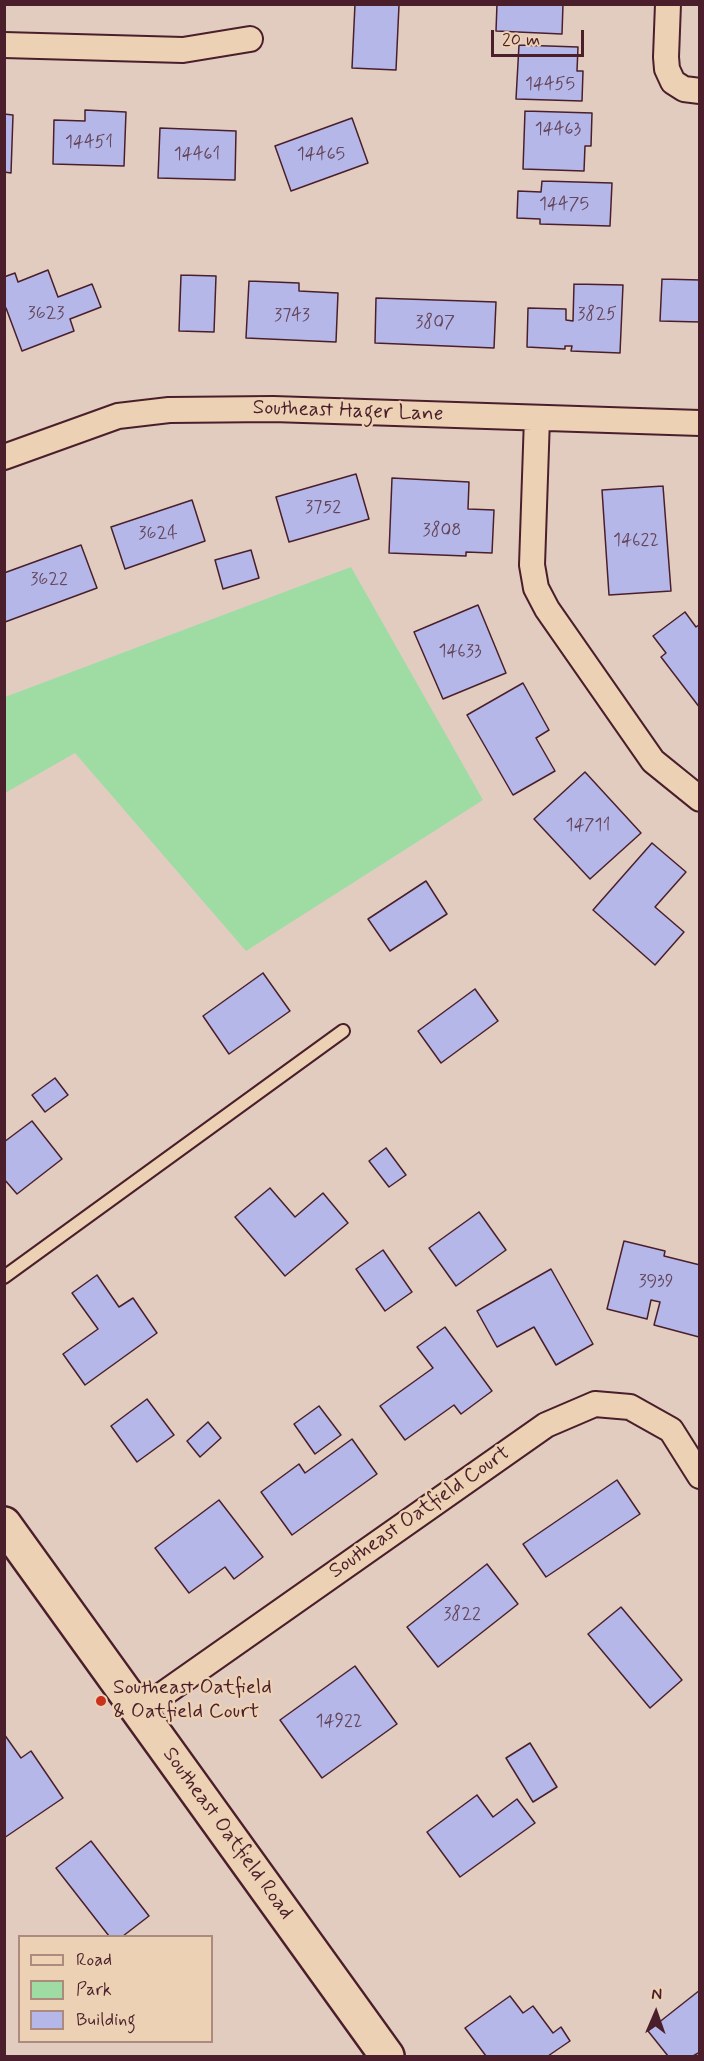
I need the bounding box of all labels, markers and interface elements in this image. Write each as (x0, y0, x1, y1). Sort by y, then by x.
scale bar (494, 18, 587, 56)
text: 20 m (502, 28, 540, 52)
house number: 14455 (525, 74, 575, 96)
house number: 14463 (535, 119, 581, 141)
house number: 14451 (65, 132, 113, 154)
house number: 14461 (174, 144, 220, 166)
house number: 14465 (297, 144, 345, 166)
house number: 14475 (539, 194, 589, 216)
house number: 3623 (28, 303, 64, 325)
house number: 3825 (577, 304, 617, 326)
house number: 3743 (274, 305, 310, 327)
house number: 3807 (415, 312, 455, 334)
street label: Southeast Hager Lane (252, 396, 444, 428)
house number: 3752 (305, 497, 341, 519)
house number: 3808 (423, 520, 461, 542)
house number: 3624 (138, 523, 178, 545)
house number: 14622 (613, 530, 659, 552)
house number: 3622 (30, 569, 68, 591)
house number: 14633 (438, 641, 482, 663)
house number: 14711 (566, 815, 610, 837)
house number: 3939 (638, 1271, 674, 1293)
street label: Southeast Oatfield Court (325, 1441, 515, 1585)
house number: 3822 (443, 1604, 481, 1626)
place label: Southeast Oatfield & Oatfield Court (113, 1676, 272, 1726)
marker: Southeast Oatfield & Oatfield Court (94, 1694, 108, 1708)
house number: 14922 (316, 1711, 362, 1733)
street label: Southeast Oatfield Road (156, 1743, 298, 1925)
legend (18, 1935, 213, 2043)
text: Road (76, 1948, 112, 1972)
text: Park (76, 1978, 112, 2002)
north arrow (626, 1983, 686, 2043)
text: N (651, 1984, 662, 2005)
text: Building (76, 2008, 136, 2032)

